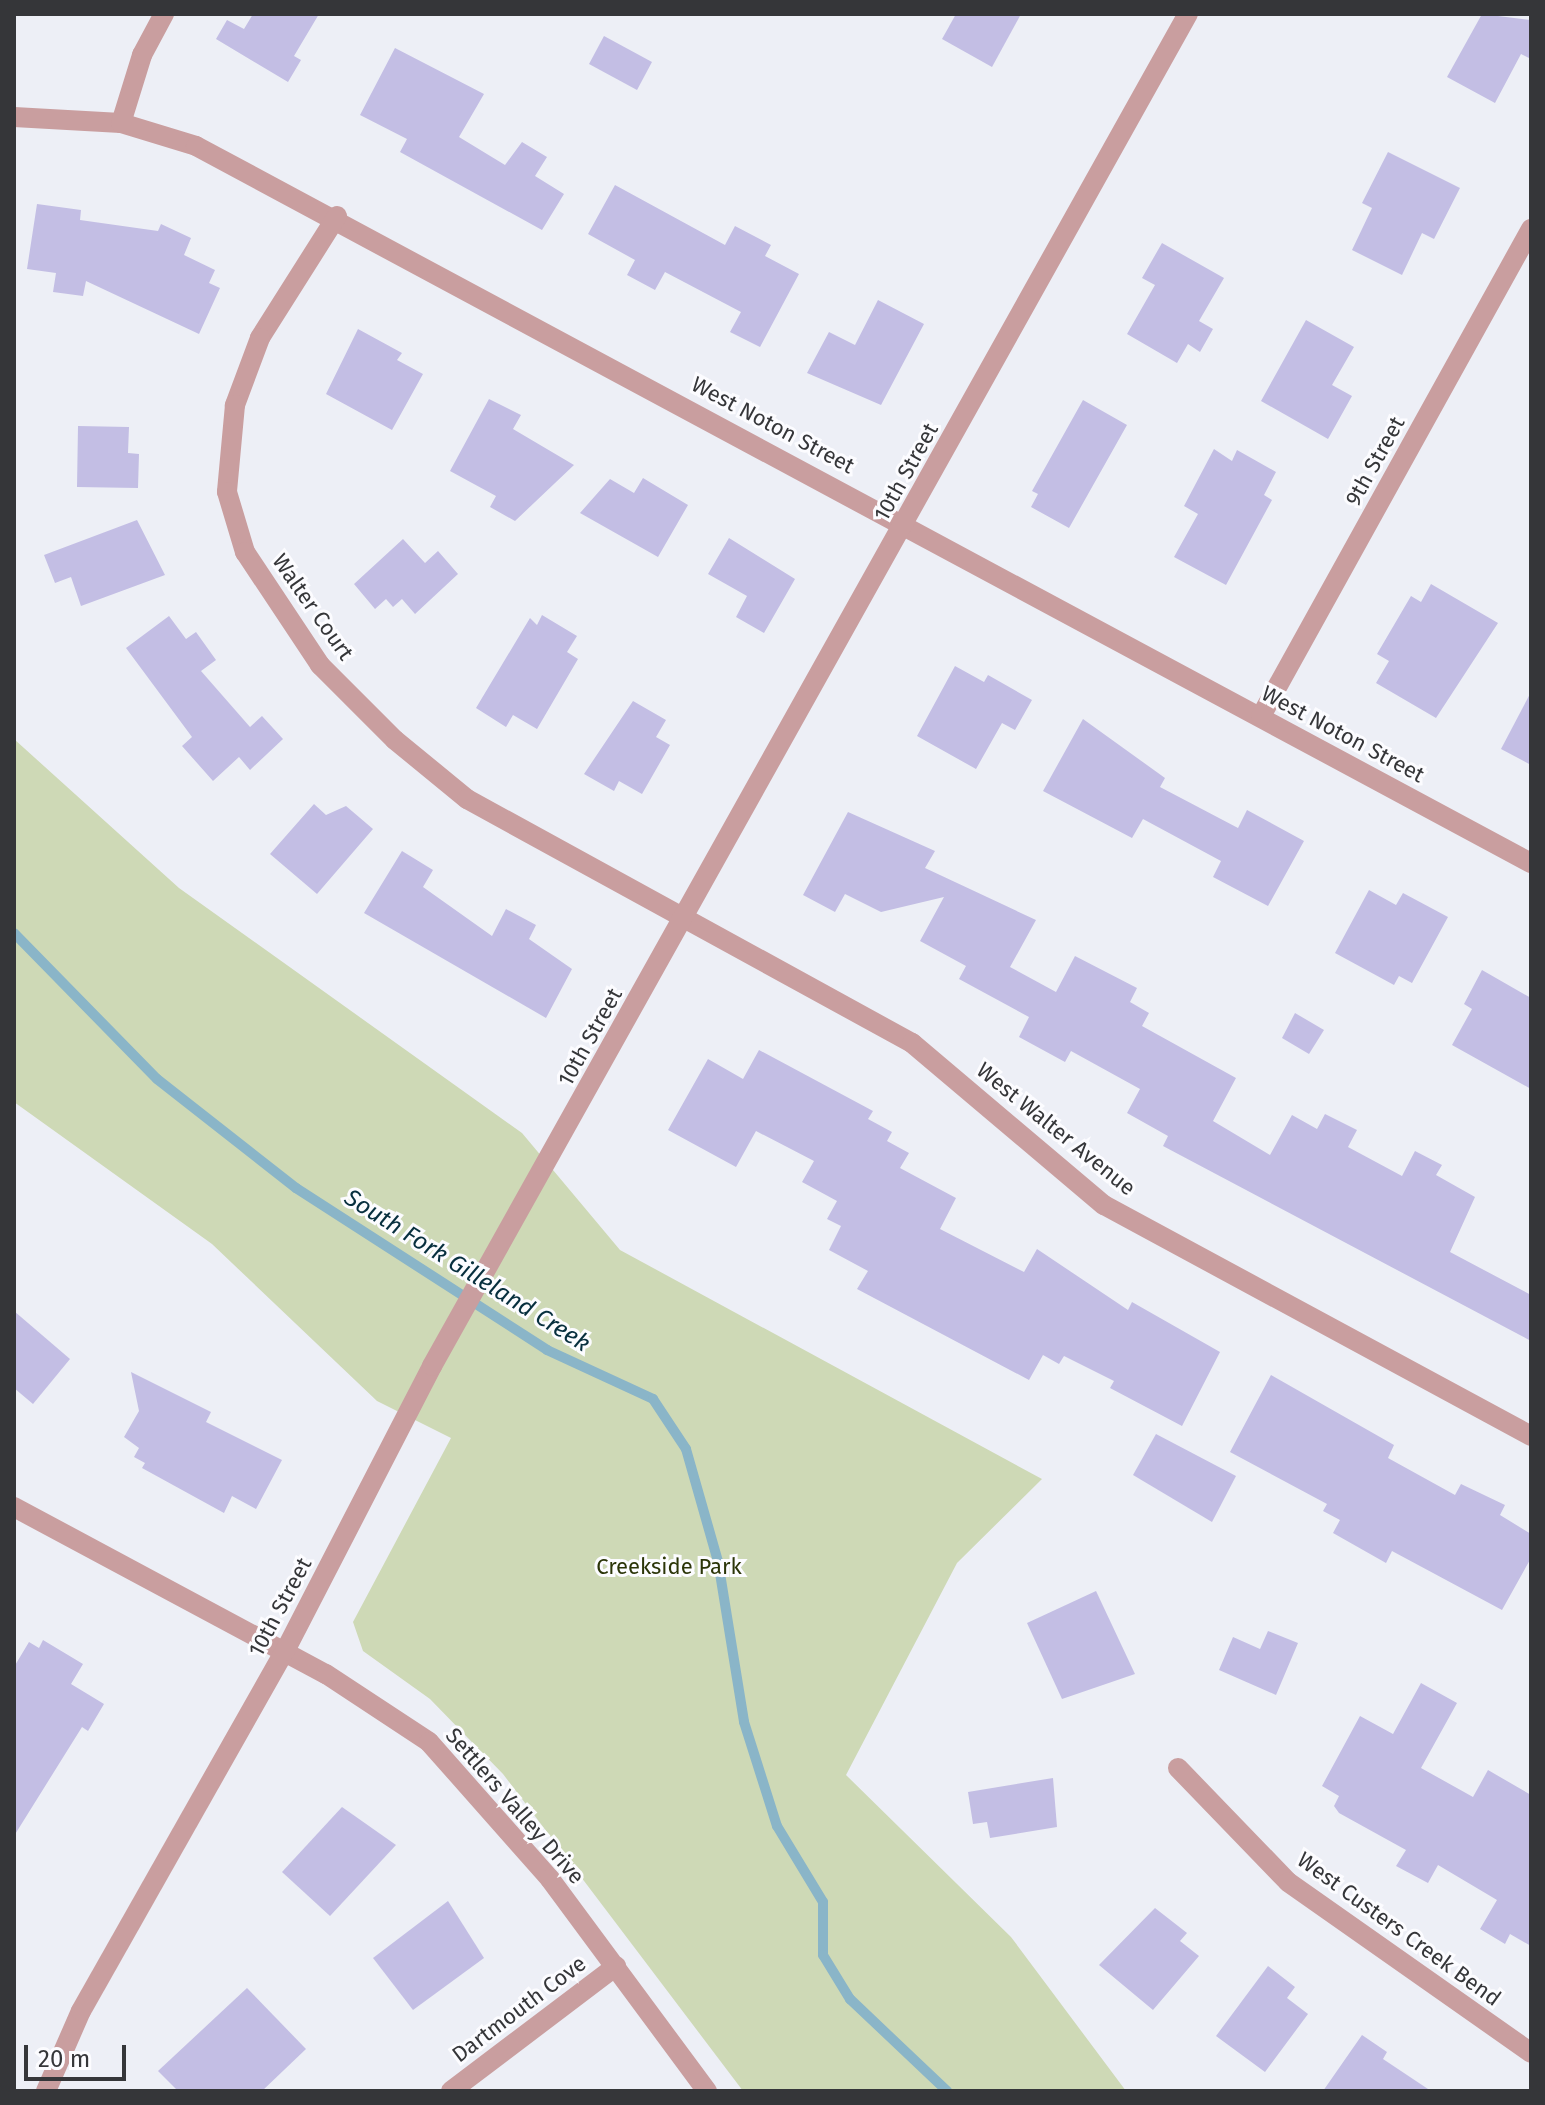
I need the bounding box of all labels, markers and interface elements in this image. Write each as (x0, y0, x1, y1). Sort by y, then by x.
street label: West Noton Street (687, 371, 859, 479)
street label: 9th Street (1340, 412, 1410, 510)
street label: 10th Street (868, 418, 944, 526)
street label: Walter Court (267, 549, 359, 665)
street label: West Noton Street (1257, 680, 1429, 788)
street label: 10th Street (552, 983, 628, 1091)
street label: West Walter Avenue (971, 1057, 1141, 1201)
water label: South Fork Gilleland Creek (339, 1184, 595, 1358)
street label: 10th Street (243, 1553, 317, 1661)
park label: Creekside Park (596, 1554, 742, 1580)
street label: Settlers Valley Drive (440, 1723, 590, 1889)
street label: West Custers Creek Bend (1292, 1846, 1506, 2012)
street label: Dartmouth Cove (447, 1950, 591, 2068)
scale bar (28, 2029, 130, 2079)
text: 20 m (38, 2045, 90, 2073)

